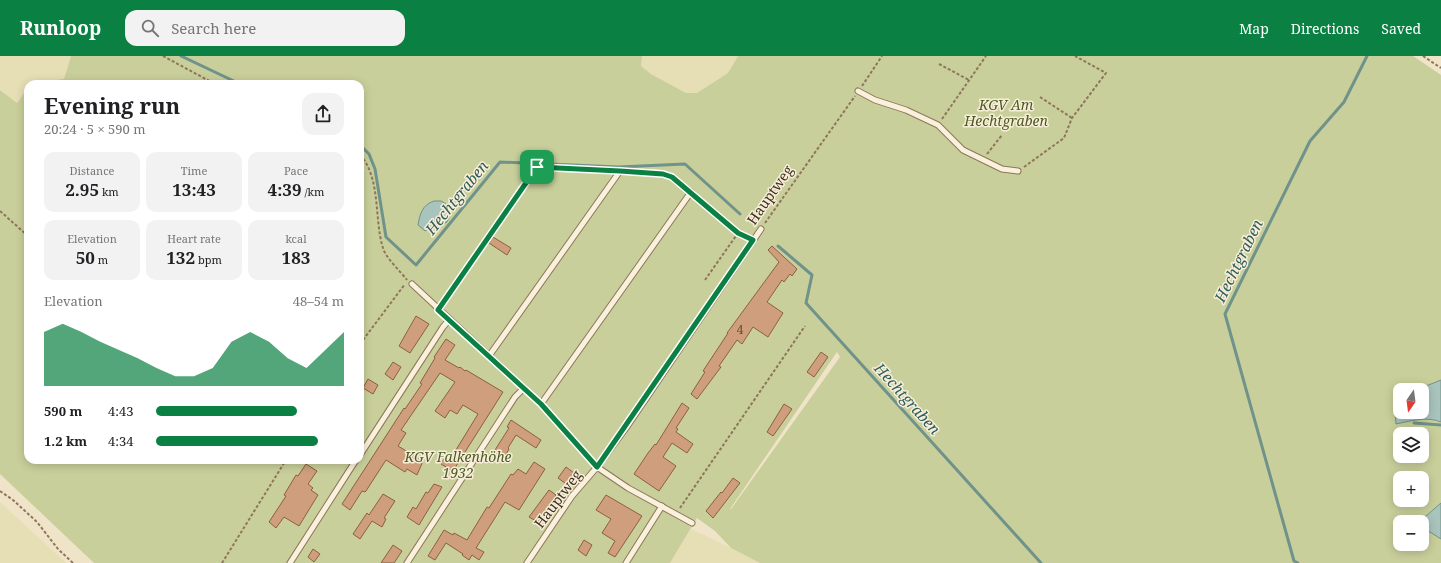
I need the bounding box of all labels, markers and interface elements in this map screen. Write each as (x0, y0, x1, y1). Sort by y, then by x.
search box (125, 10, 405, 46)
text: Runloop (20, 15, 101, 41)
icon: search (139, 17, 161, 39)
text: Search here (171, 18, 256, 38)
text: Map (1239, 19, 1269, 38)
text: Directions (1291, 19, 1359, 38)
text: Saved (1381, 19, 1421, 38)
text: Evening run (44, 90, 180, 120)
button: share (302, 93, 344, 135)
park label: KGV Am Hechtgraben (963, 95, 1048, 130)
text: 20:24 · 5 × 590 m (44, 120, 146, 138)
pin (520, 150, 554, 184)
water label: Hechtgraben (420, 156, 492, 239)
icon: arrive (526, 156, 548, 178)
street label: Hauptweg (742, 161, 797, 228)
text: Distance (70, 163, 114, 178)
text: Time (181, 163, 207, 178)
text: Pace (284, 163, 308, 178)
text: 2.95 (65, 178, 99, 201)
text: 13:43 (172, 178, 216, 201)
text: 4:39 (268, 178, 302, 201)
text: km (99, 184, 119, 199)
text: /km (302, 184, 324, 199)
water label: Hechtgraben (1209, 216, 1267, 306)
text: Elevation (67, 231, 117, 246)
text: Heart rate (167, 231, 221, 246)
text: kcal (285, 231, 307, 246)
text: 50 (76, 246, 95, 269)
text: 132 (166, 246, 195, 269)
text: 183 (282, 246, 310, 269)
text: m (95, 252, 108, 267)
text: bpm (195, 252, 222, 267)
text: Elevation (44, 292, 103, 310)
text: 48–54 m (293, 292, 344, 310)
house number: 4 (737, 321, 744, 338)
water label: Hechtgraben (870, 358, 945, 438)
north arrow (1393, 383, 1429, 419)
map controls (1393, 383, 1429, 551)
text: 590 m (44, 402, 82, 420)
text: 4:43 (108, 402, 134, 420)
button: layers (1393, 427, 1429, 463)
text: 1.2 km (44, 432, 87, 450)
text: 4:34 (108, 432, 134, 450)
park label: KGV Falkenhöhe 1932 (403, 447, 512, 482)
street label: Hauptweg (529, 465, 586, 532)
button: + (1393, 471, 1429, 507)
button: − (1393, 515, 1429, 551)

